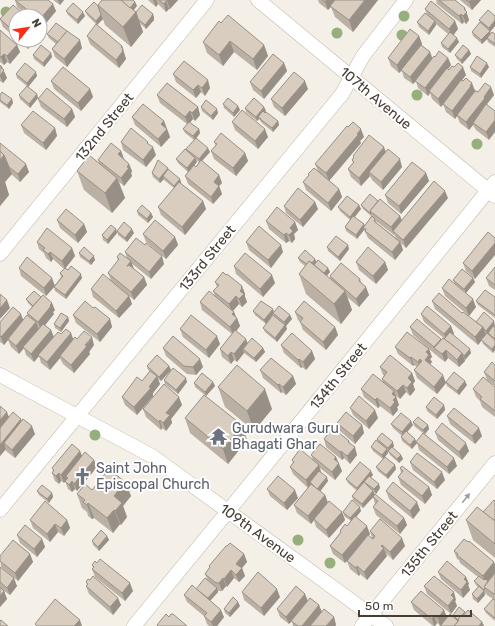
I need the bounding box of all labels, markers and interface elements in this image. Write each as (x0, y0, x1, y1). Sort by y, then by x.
north arrow (8, 8, 48, 48)
text: N (29, 17, 44, 30)
street label: 107th Avenue (336, 64, 415, 133)
street label: 132nd Street (72, 89, 138, 165)
street label: 133rd Street (176, 221, 240, 295)
street label: 134th Street (306, 339, 371, 413)
place label: Gurudwara Guru Bhagati Ghar (232, 420, 339, 453)
temple icon: Gurudwara Guru Bhagati Ghar (209, 426, 229, 446)
place label: Saint John Episcopal Church (96, 460, 210, 493)
church icon: Saint John Episcopal Church (73, 466, 93, 486)
one-way arrow (462, 492, 471, 503)
street label: 109th Avenue (217, 500, 299, 567)
street label: 135th Street (397, 507, 462, 581)
scale bar (359, 592, 471, 618)
text: 50 m (365, 599, 393, 613)

